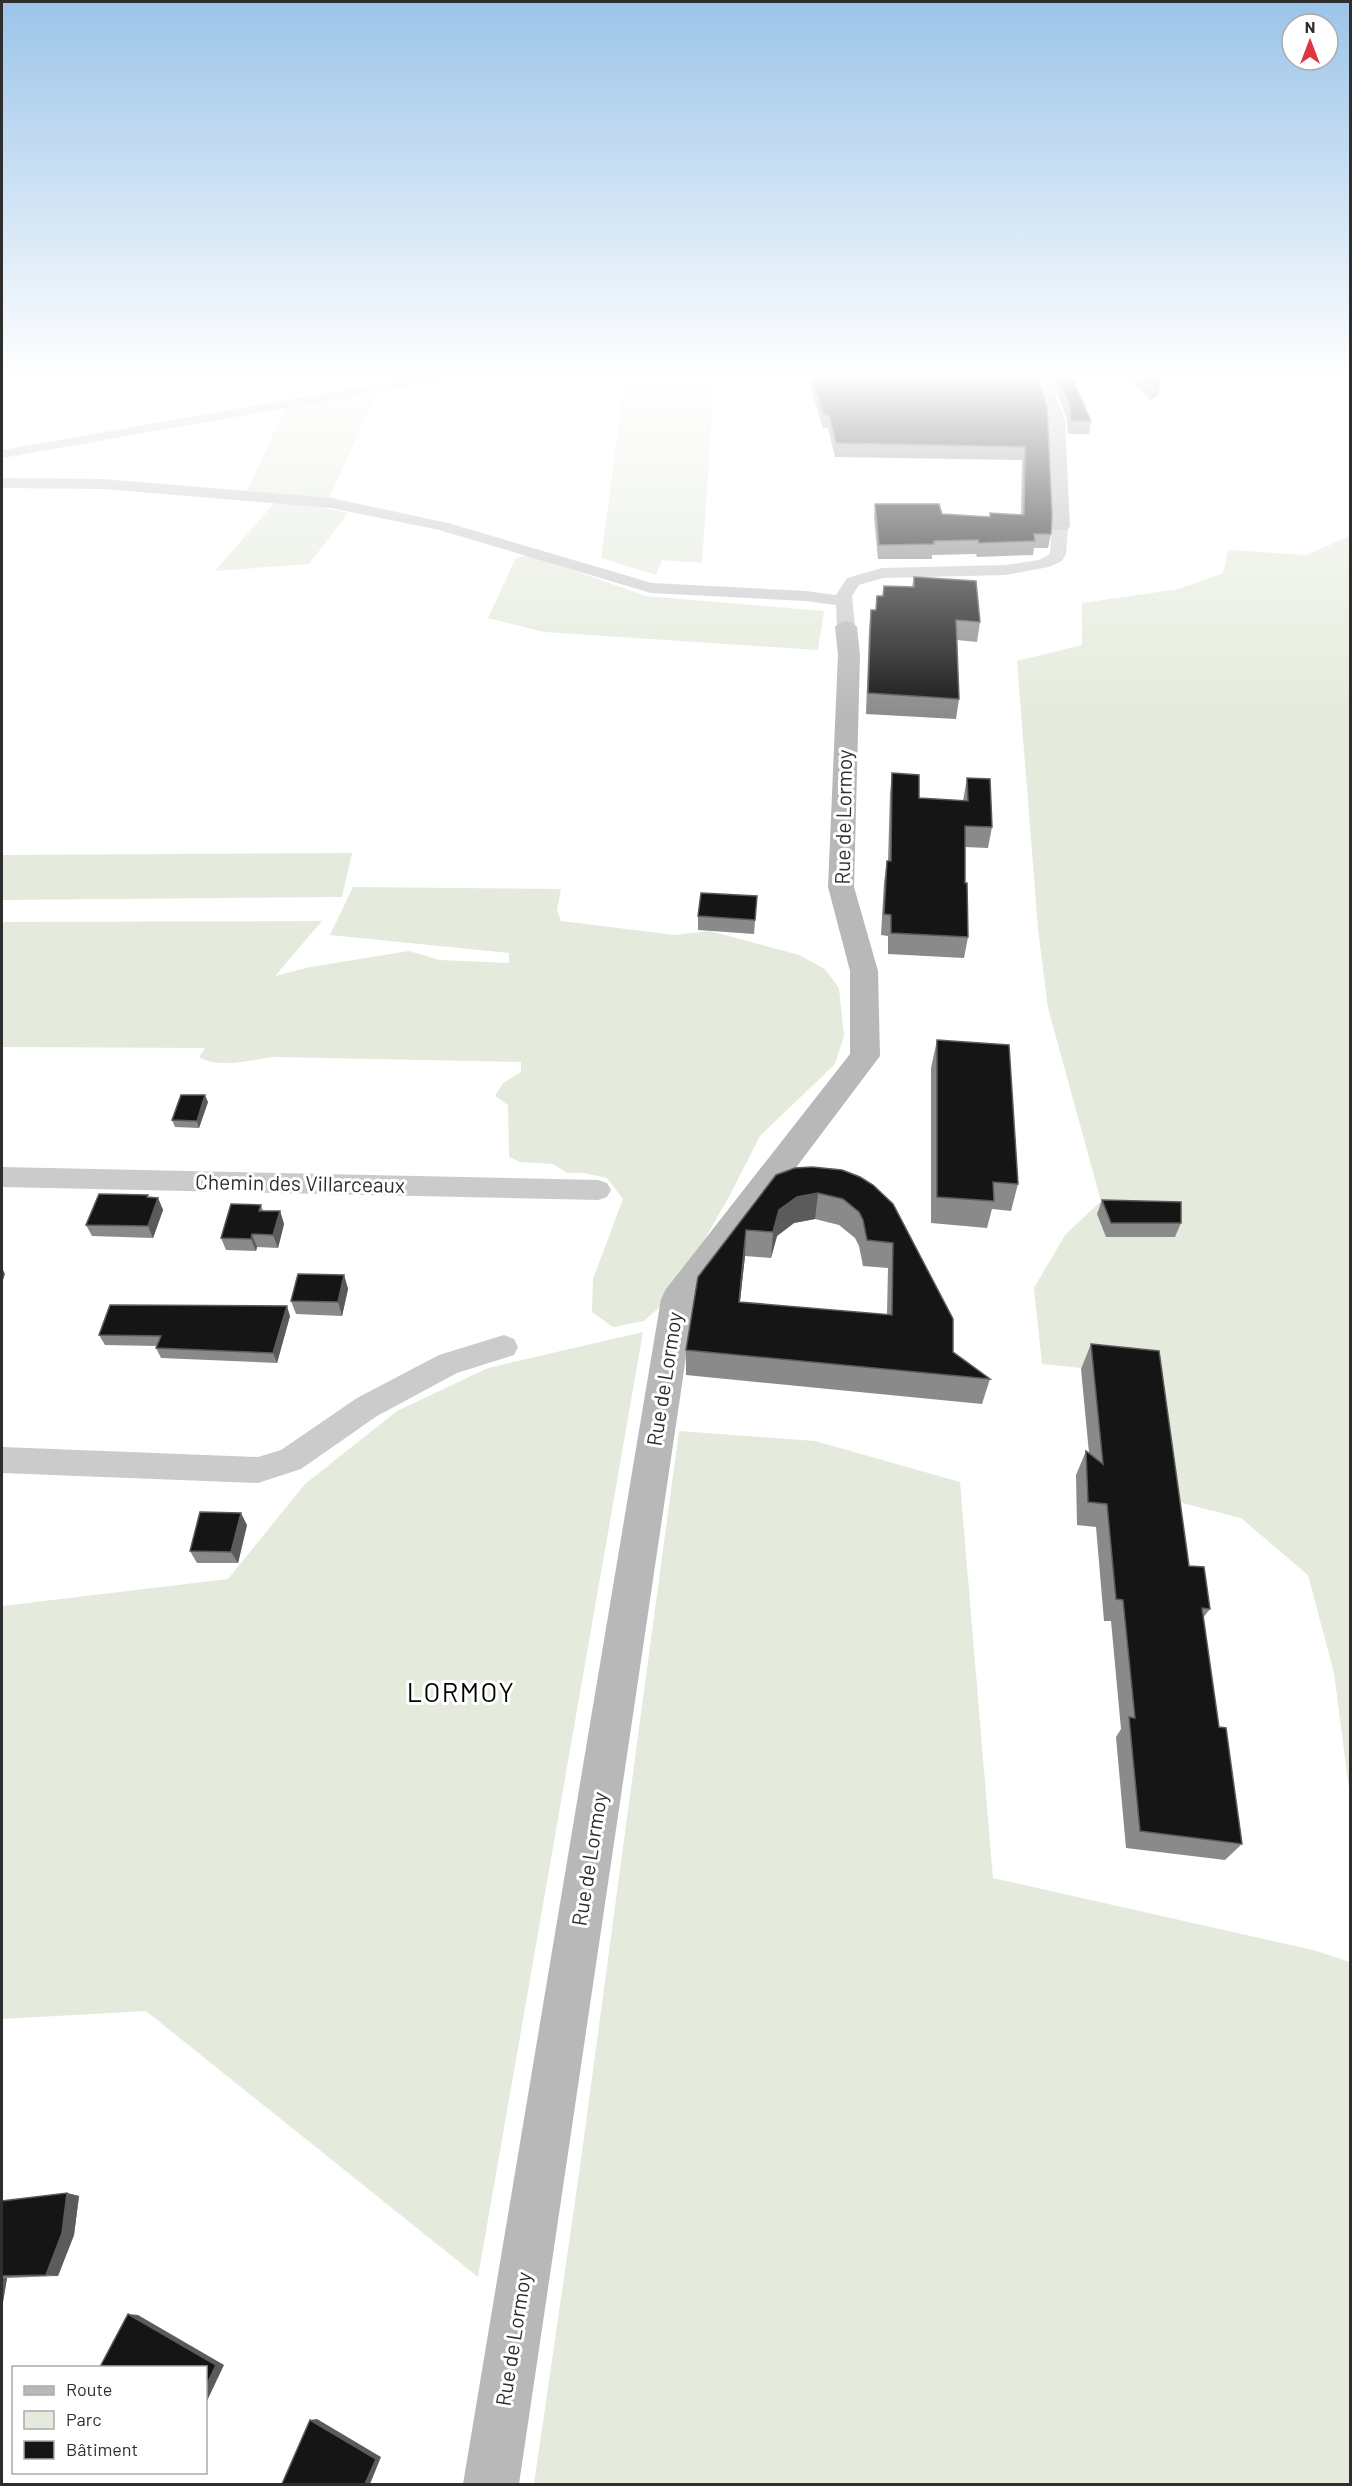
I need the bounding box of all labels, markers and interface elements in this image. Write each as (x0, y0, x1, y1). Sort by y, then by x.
north arrow (1280, 12, 1340, 72)
text: N (1305, 17, 1315, 36)
street label: Rue de Lormoy (829, 749, 856, 885)
street label: Chemin des Villarceaux (195, 1168, 405, 1197)
street label: Rue de Lormoy (641, 1310, 686, 1448)
district label: LORMOY (407, 1675, 515, 1707)
street label: Rue de Lormoy (566, 1790, 611, 1928)
street label: Rue de Lormoy (490, 2270, 535, 2408)
legend (12, 2366, 207, 2474)
text: Route (66, 2378, 112, 2400)
text: Parc (66, 2408, 102, 2430)
text: Bâtiment (66, 2438, 138, 2460)

